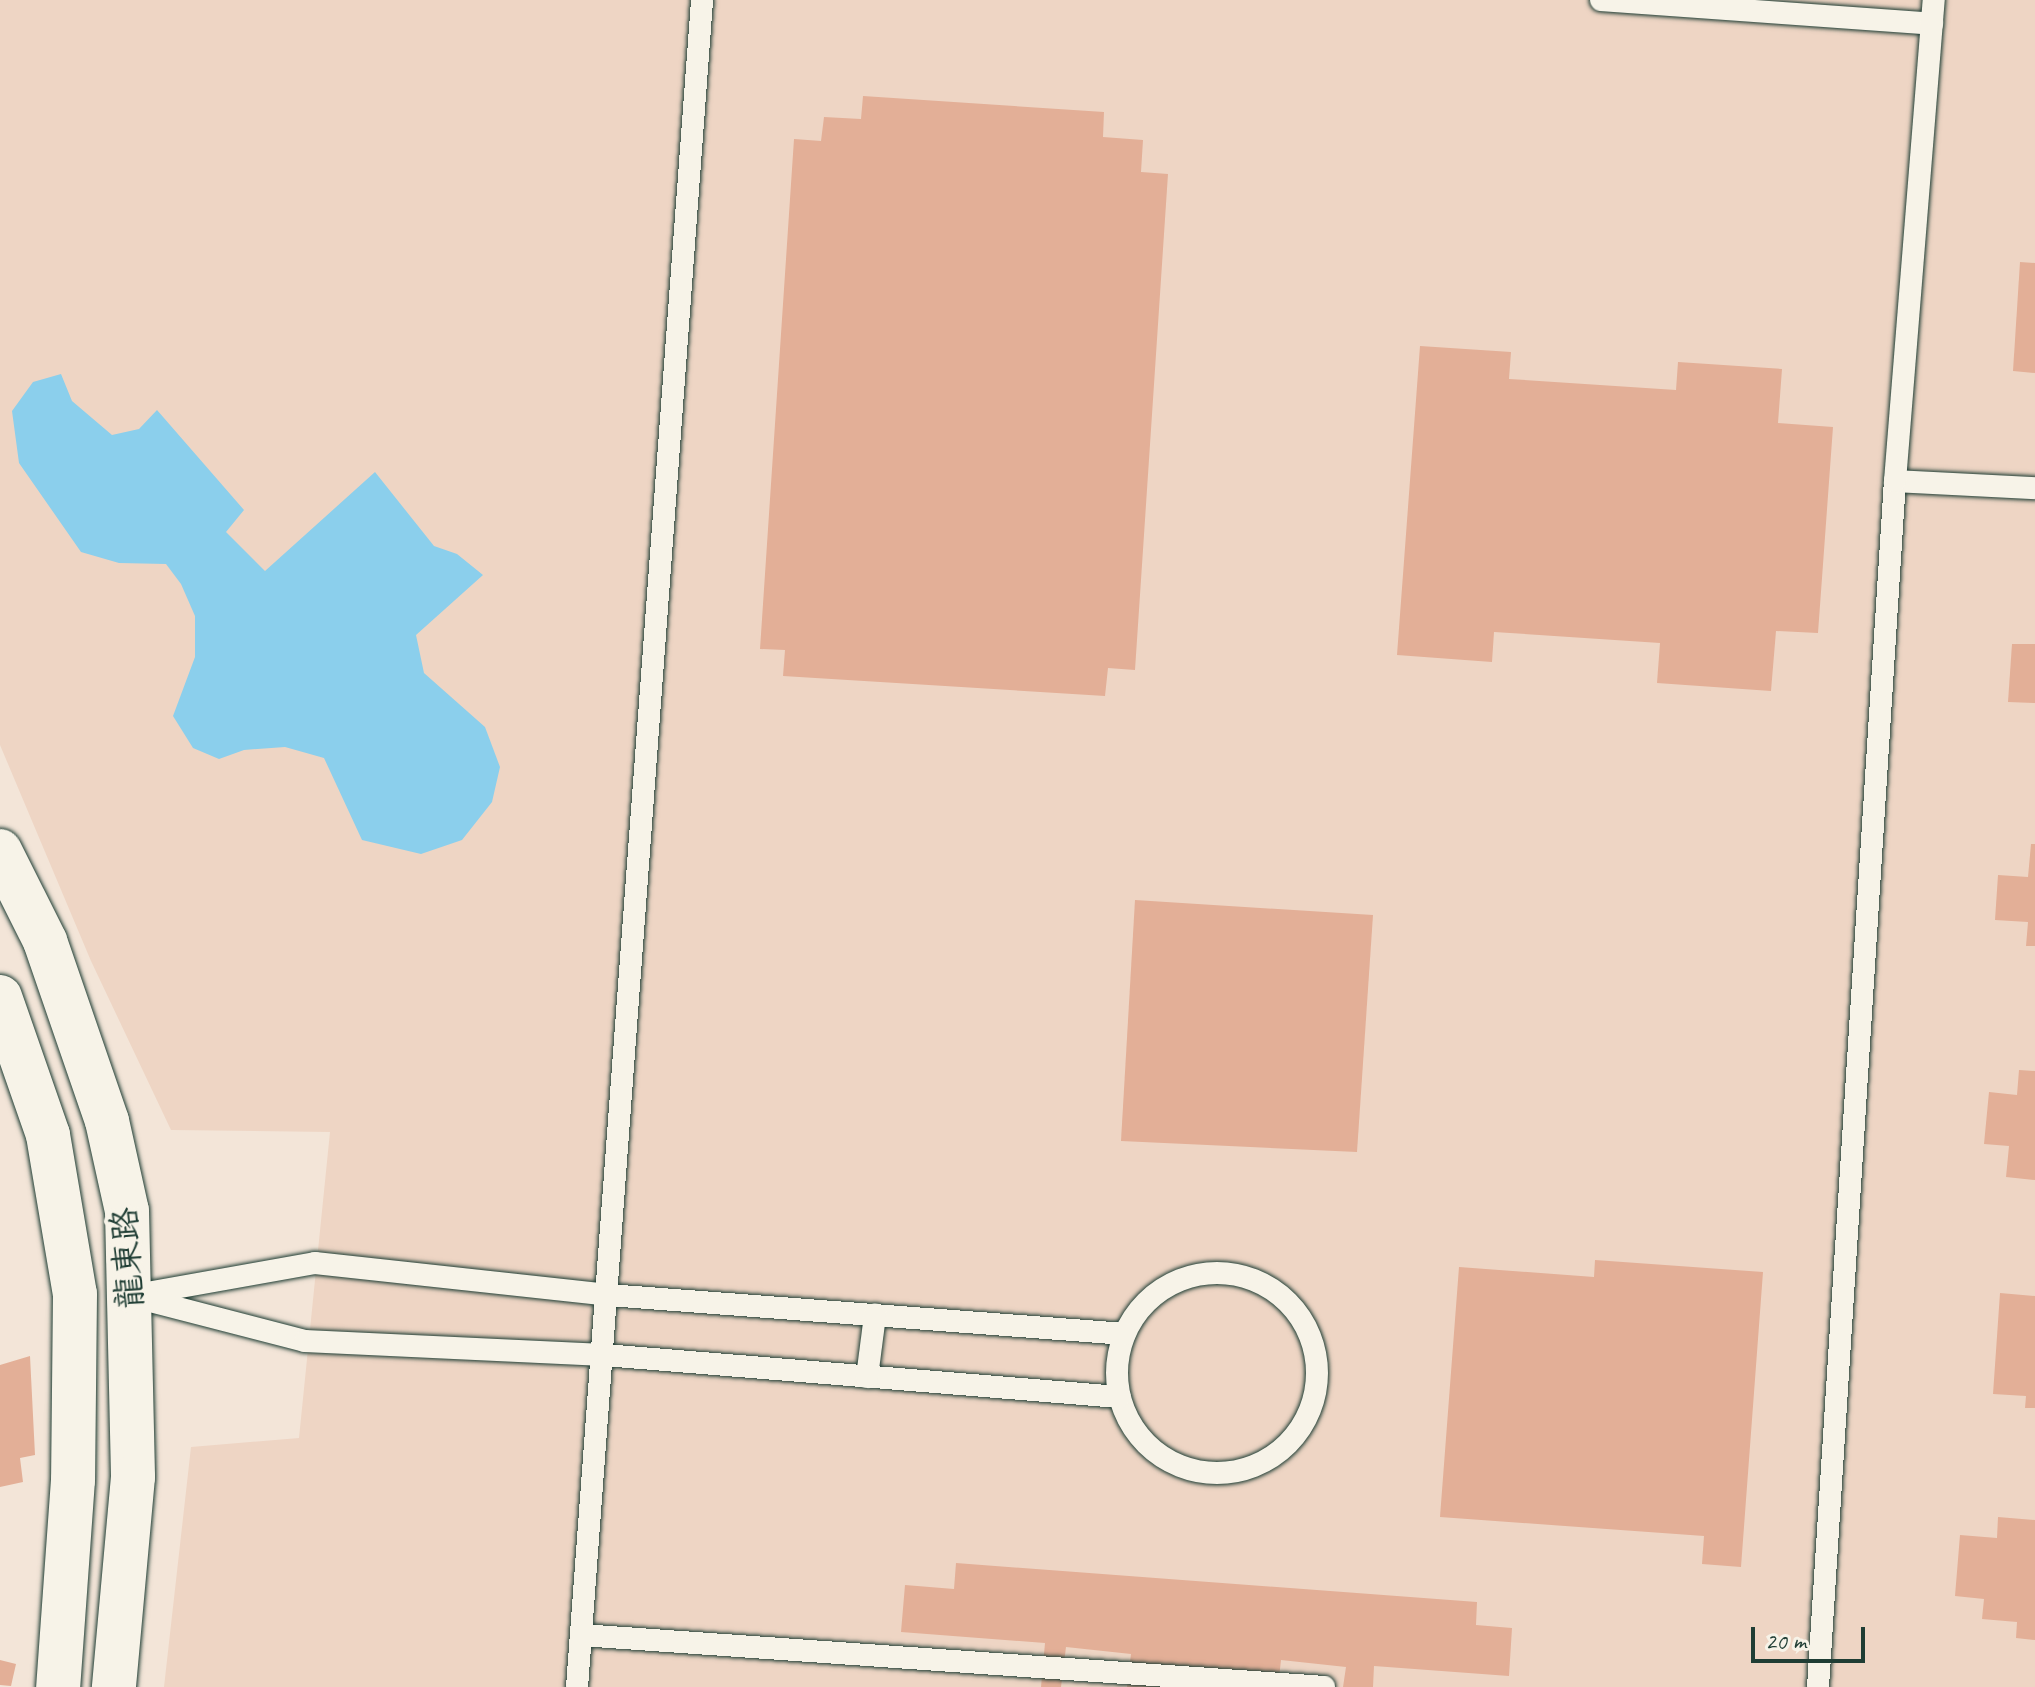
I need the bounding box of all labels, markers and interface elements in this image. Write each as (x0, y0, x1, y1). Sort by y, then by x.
street label: 龍東路 (103, 1206, 151, 1310)
scale bar (1755, 1611, 1869, 1661)
text: 20 m (1765, 1626, 1806, 1656)

